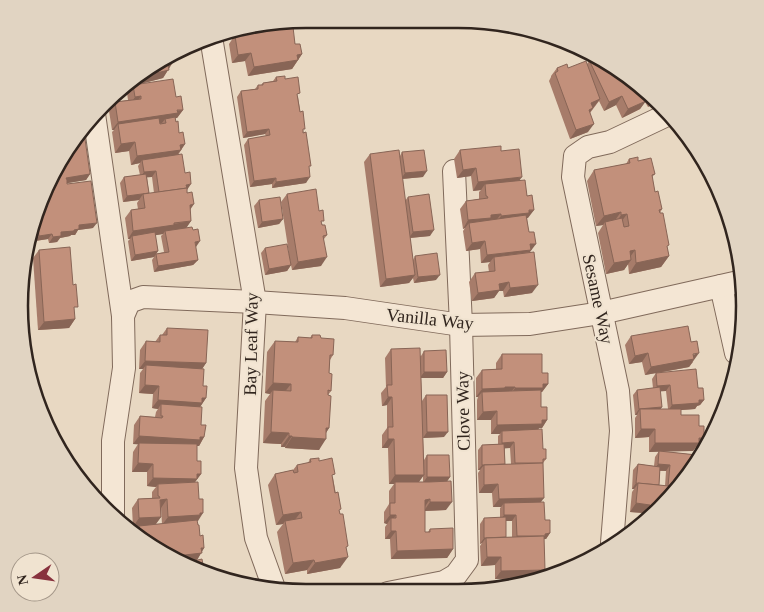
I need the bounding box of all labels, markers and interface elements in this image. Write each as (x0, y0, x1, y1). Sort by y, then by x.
street label: Sesame Way (579, 252, 617, 346)
street label: Bay Leaf Way (240, 292, 262, 396)
street label: Vanilla Way (385, 304, 475, 334)
street label: Clove Way (452, 371, 474, 451)
north arrow (10, 552, 60, 602)
text: N (14, 573, 31, 586)

